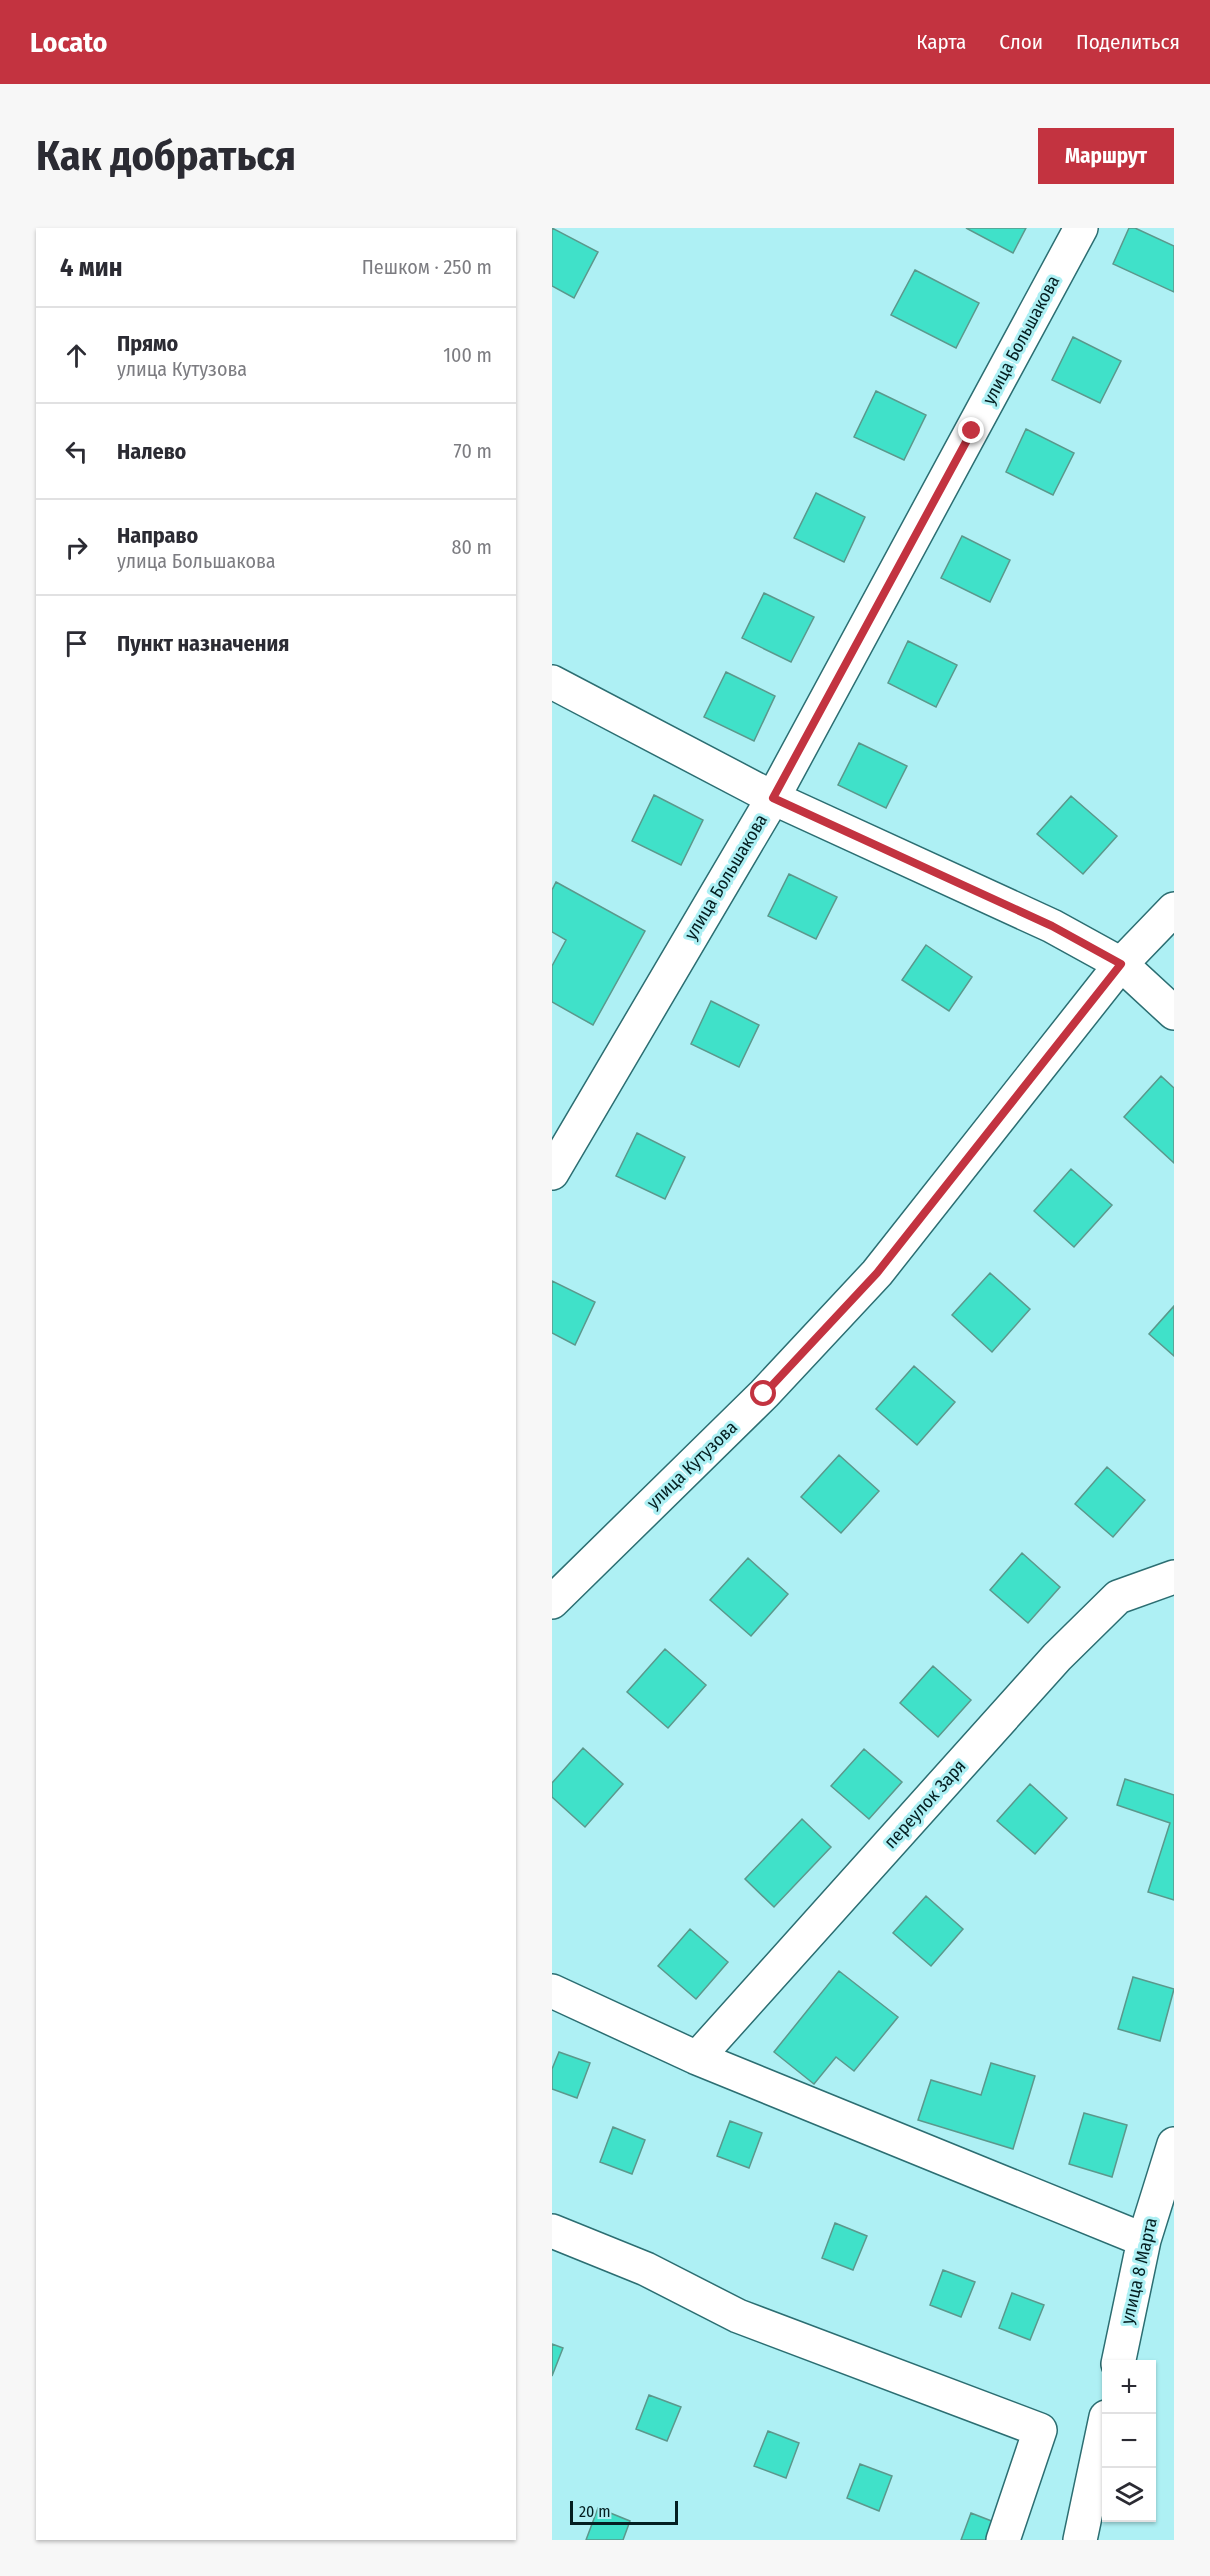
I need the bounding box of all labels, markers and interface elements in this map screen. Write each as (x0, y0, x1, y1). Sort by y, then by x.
text: Locato (30, 26, 108, 59)
text: Карта (916, 29, 966, 55)
text: Слои (999, 29, 1043, 55)
text: Поделиться (1076, 29, 1180, 55)
button: Маршрут (1038, 128, 1174, 184)
text: Как добраться (36, 131, 296, 181)
text: 4 мин (60, 252, 122, 283)
text: Пешком · 250 m (362, 255, 492, 279)
street label: улица Большакова (978, 272, 1064, 408)
text: Прямо (117, 330, 178, 357)
icon: ahead (60, 339, 93, 372)
text: 100 m (443, 343, 492, 367)
text: улица Кутузова (117, 357, 247, 381)
route end (958, 417, 984, 443)
icon: left (60, 435, 93, 468)
text: Налево (117, 438, 186, 465)
text: 70 m (454, 439, 492, 463)
text: Направо (117, 522, 198, 549)
icon: right (60, 531, 93, 564)
text: 80 m (452, 535, 492, 559)
text: улица Большакова (117, 549, 276, 573)
icon: arrive (60, 627, 93, 660)
text: Пункт назначения (117, 630, 289, 657)
street label: улица Большакова (680, 810, 772, 944)
route start (750, 1380, 776, 1406)
street label: улица Кутузова (642, 1416, 742, 1514)
street label: переулок Заря (879, 1755, 971, 1853)
street label: улица 8 Марта (1116, 2215, 1162, 2326)
map controls (1102, 2360, 1156, 2522)
button: + (1102, 2360, 1156, 2414)
button: − (1102, 2414, 1156, 2468)
button: layers (1102, 2468, 1156, 2522)
scale bar (570, 2498, 678, 2526)
text: 20 m (579, 2502, 610, 2521)

